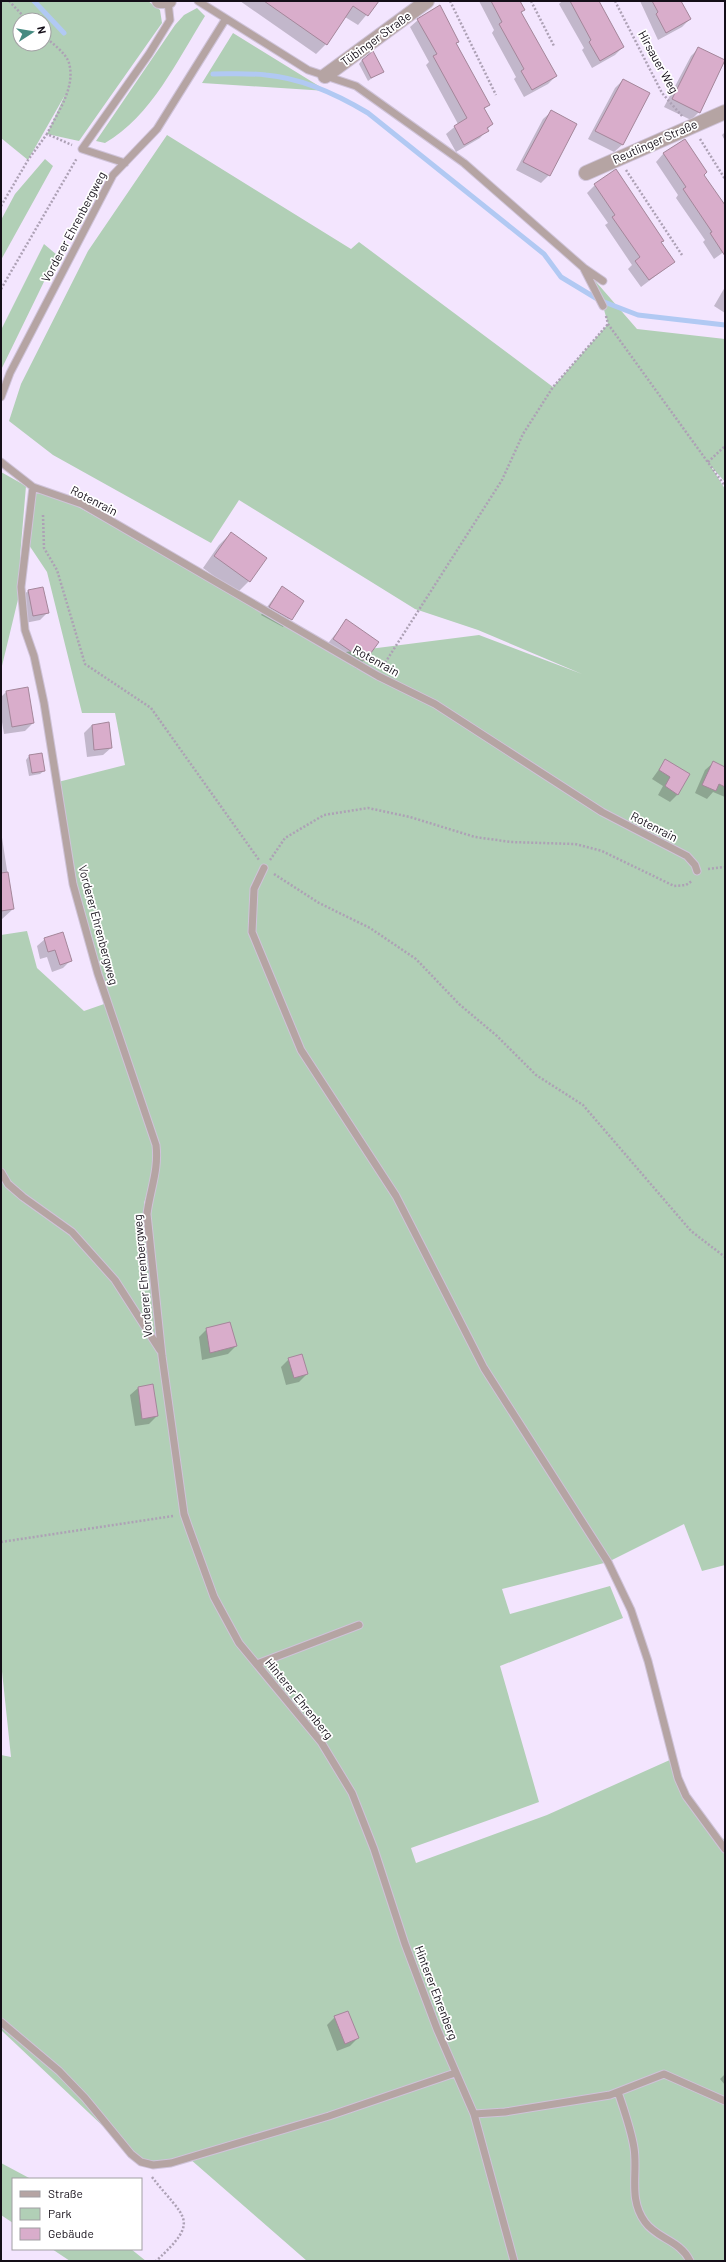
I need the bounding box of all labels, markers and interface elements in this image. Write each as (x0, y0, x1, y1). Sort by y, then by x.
street label: Tübinger Straße (338, 8, 413, 68)
north arrow (12, 12, 52, 52)
text: N (35, 25, 49, 35)
street label: Hirsauer Weg (636, 28, 682, 95)
street label: Reutlinger Straße (610, 116, 699, 166)
street label: Vorderer Ehrenbergweg (38, 169, 108, 284)
street label: Rotenrain (69, 482, 120, 518)
street label: Rotenrain (351, 642, 402, 679)
street label: Rotenrain (629, 808, 680, 844)
street label: Vorderer Ehrenbergweg (76, 863, 122, 986)
street label: Vorderer Ehrenbergweg (130, 1214, 154, 1338)
street label: Hinterer Ehrenberg (263, 1655, 337, 1742)
street label: Hinterer Ehrenberg (413, 1944, 461, 2042)
legend (12, 2178, 142, 2250)
text: Straße (48, 2186, 83, 2200)
text: Park (48, 2206, 72, 2220)
text: Gebäude (48, 2226, 94, 2240)

